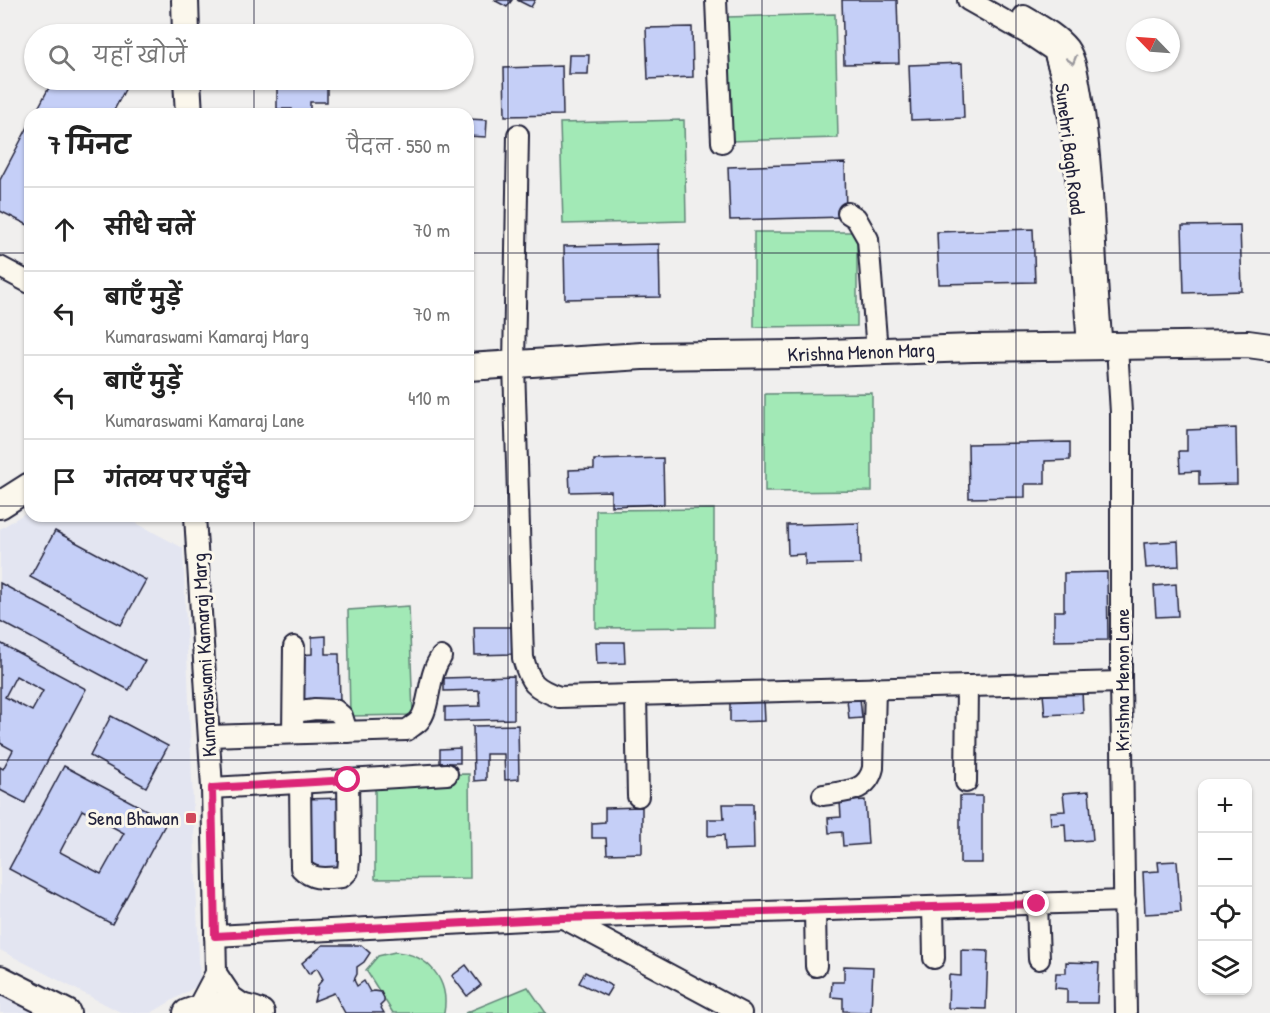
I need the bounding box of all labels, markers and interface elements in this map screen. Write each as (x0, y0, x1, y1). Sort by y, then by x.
north arrow (1126, 18, 1180, 72)
search box (24, 24, 474, 90)
text: यहाँ खोजें (93, 40, 187, 70)
icon: search (45, 41, 78, 74)
one-way arrow (1065, 54, 1077, 65)
street label: Sunehri Bagh Road (1049, 82, 1092, 216)
text: 7 मिनट (48, 127, 130, 162)
text: पैदल · 550 m (346, 132, 450, 159)
text: सीधे चलें (105, 212, 195, 242)
icon: ahead (48, 213, 81, 246)
text: 70 m (413, 216, 450, 243)
text: बाएँ मुड़ें (105, 282, 182, 312)
icon: left (48, 297, 81, 330)
text: 70 m (413, 300, 450, 327)
text: Kumaraswami Kamaraj Marg (105, 322, 309, 349)
street label: Krishna Menon Marg (787, 335, 935, 368)
text: बाएँ मुड़ें (105, 366, 182, 396)
icon: left (48, 381, 81, 414)
text: 410 m (408, 384, 450, 411)
text: Kumaraswami Kamaraj Lane (105, 406, 305, 433)
text: गंतव्य पर पहुँचे (105, 464, 249, 494)
icon: arrive (48, 465, 81, 498)
street label: Kumaraswami Kamaraj Marg (185, 552, 222, 758)
street label: Krishna Menon Lane (1108, 608, 1135, 752)
route start (334, 766, 360, 792)
map controls (1198, 779, 1252, 995)
button: + (1198, 779, 1252, 833)
place label: Sena Bhawan (88, 804, 179, 831)
marker: Sena Bhawan (184, 811, 198, 825)
button: − (1198, 833, 1252, 887)
button: locate (1198, 887, 1252, 941)
route end (1023, 890, 1049, 916)
button: layers (1198, 941, 1252, 995)

